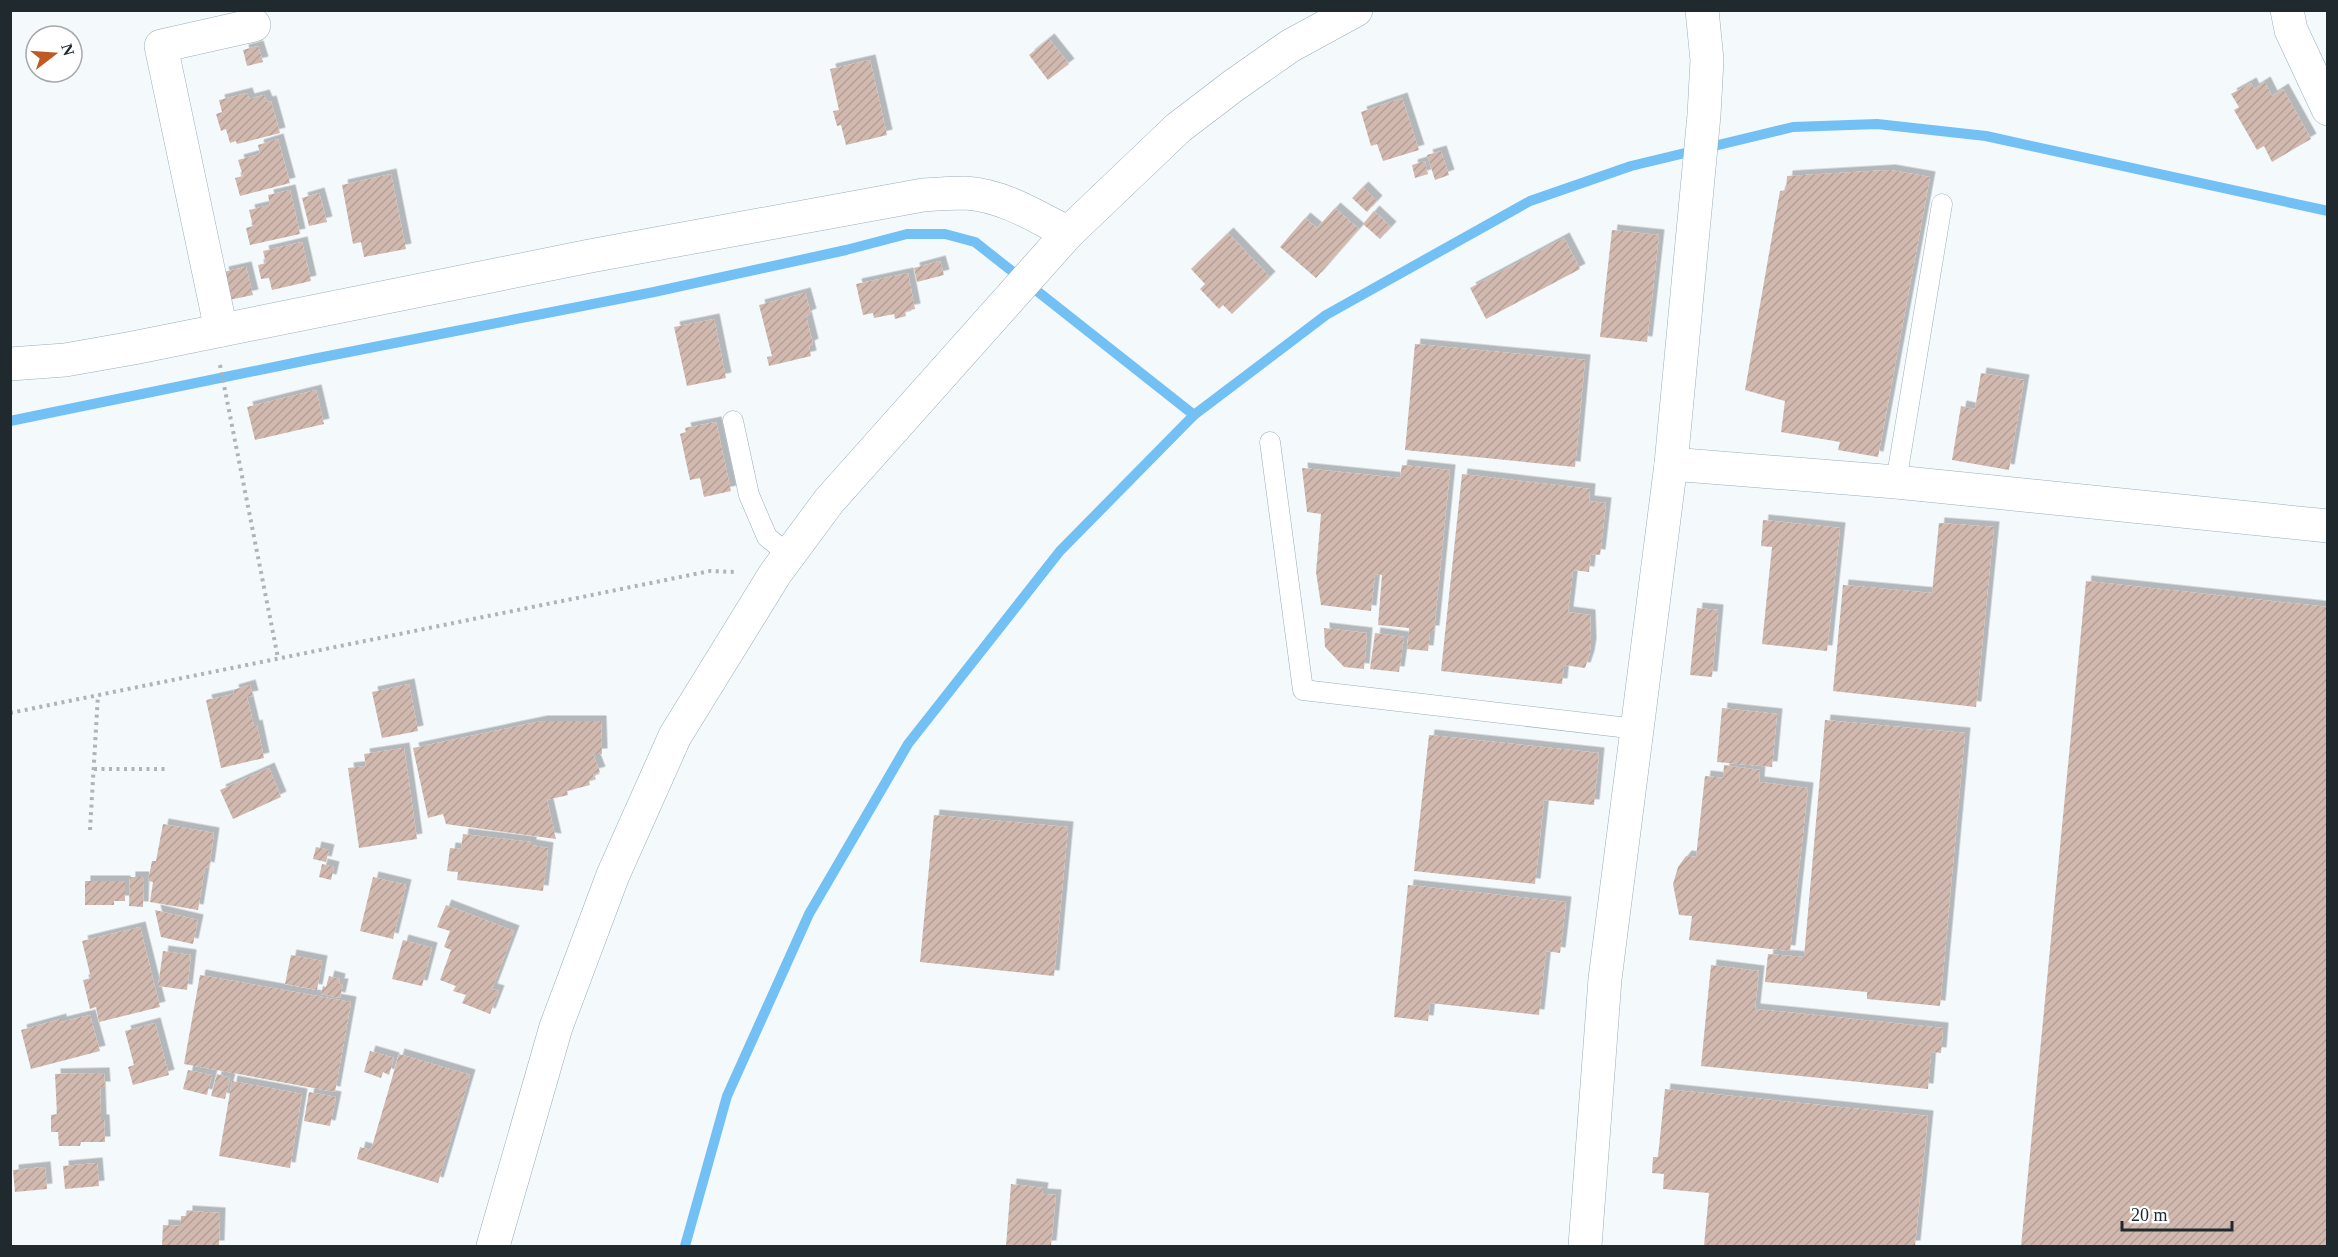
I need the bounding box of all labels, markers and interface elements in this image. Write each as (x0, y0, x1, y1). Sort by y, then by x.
north arrow (24, 24, 84, 84)
text: N (58, 42, 78, 58)
scale bar (2122, 1194, 2232, 1232)
text: 20 m (2131, 1205, 2168, 1225)

